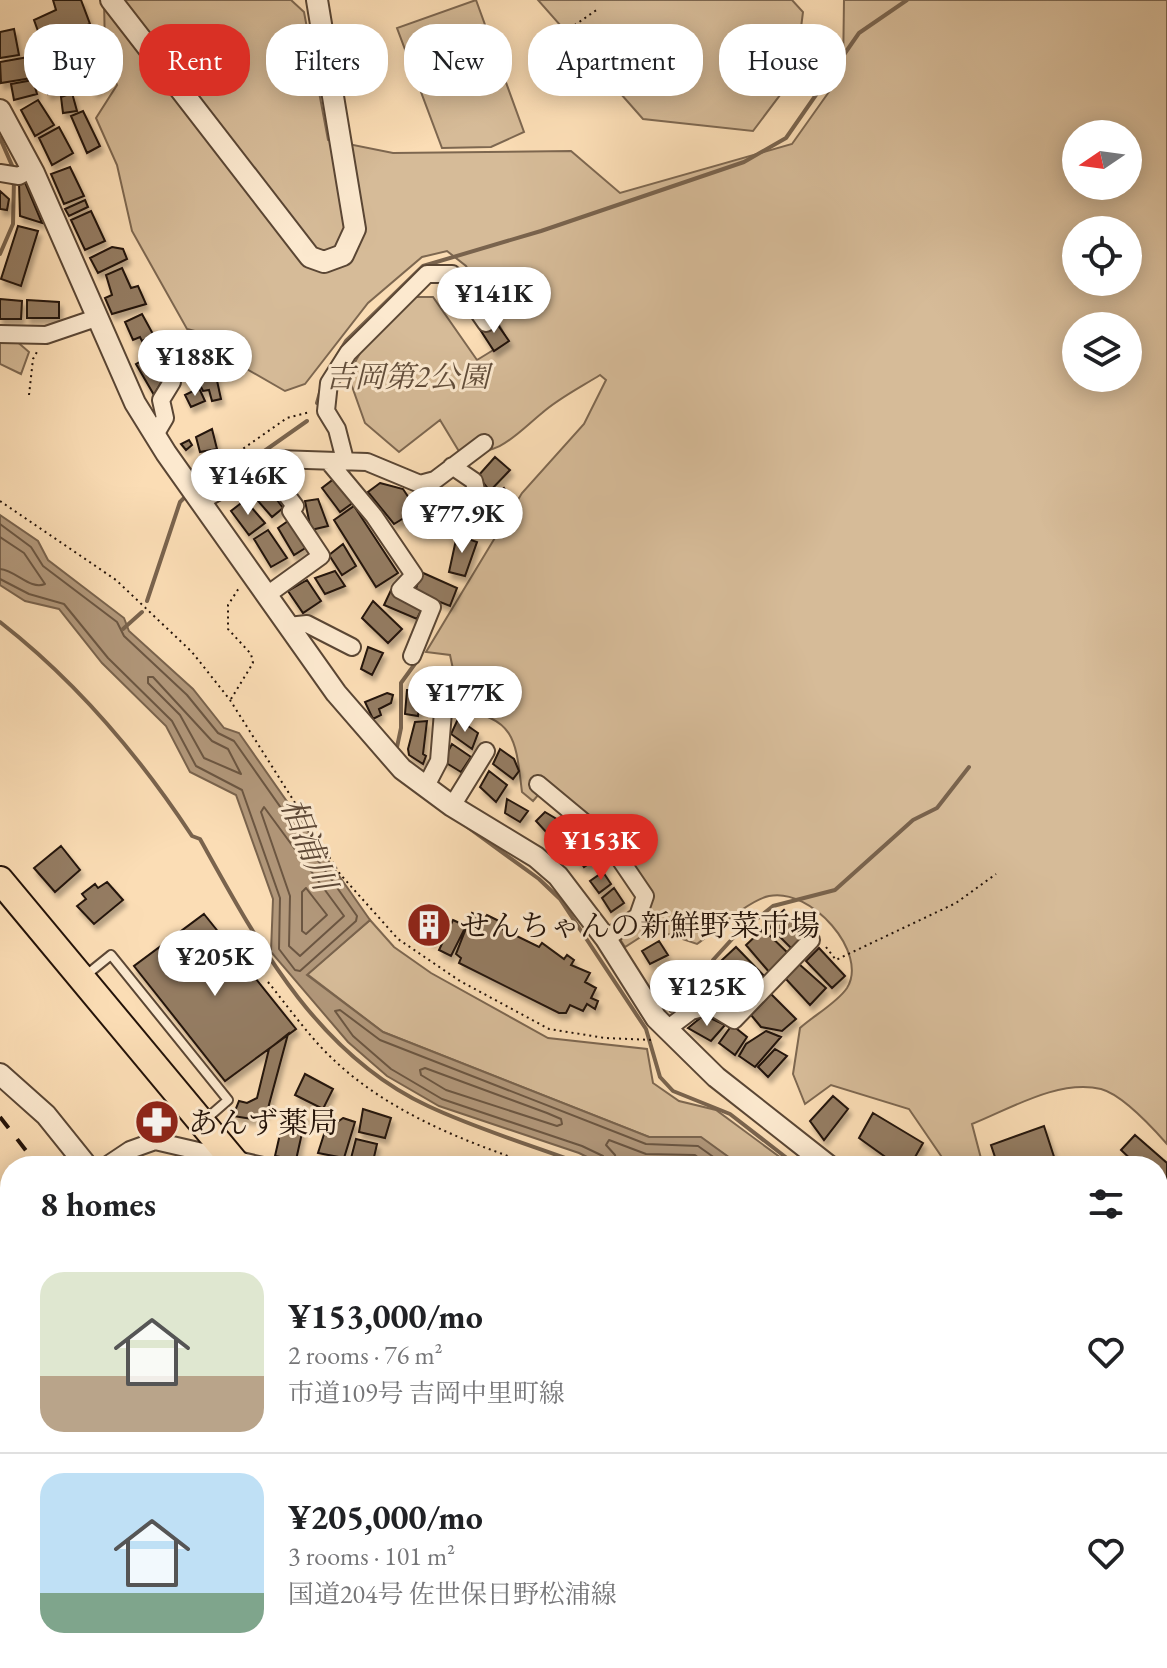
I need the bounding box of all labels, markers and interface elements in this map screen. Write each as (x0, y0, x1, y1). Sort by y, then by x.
chip: Buy (24, 24, 123, 96)
chip: Rent (139, 24, 250, 96)
chip: Filters (266, 24, 388, 96)
chip: New (404, 24, 512, 96)
chip: Apartment (528, 24, 703, 96)
chip: House (719, 24, 846, 96)
north arrow (1062, 120, 1142, 200)
map controls (1062, 120, 1142, 392)
button: locate (1062, 216, 1142, 296)
pin: ¥141K (438, 267, 550, 335)
text: ¥141K (455, 276, 533, 310)
button: layers (1062, 312, 1142, 392)
pin: ¥188K (139, 330, 251, 398)
text: ¥188K (156, 339, 234, 373)
park label: 吉岡第2公園 (325, 357, 494, 396)
pin: ¥146K (192, 449, 304, 517)
text: ¥146K (209, 458, 287, 492)
pin: ¥77.9K (397, 487, 527, 555)
text: ¥77.9K (420, 496, 504, 530)
pin: ¥177K (409, 666, 521, 734)
text: ¥177K (426, 675, 504, 709)
water label: 相浦川 (272, 792, 348, 899)
pin: ¥153K (545, 814, 657, 882)
text: ¥153K (562, 823, 640, 857)
building icon: せんちゃんの新鮮野菜市場 (405, 901, 453, 949)
place label: せんちゃんの新鮮野菜市場 (460, 906, 820, 945)
pin: ¥205K (159, 930, 271, 998)
text: ¥205K (176, 939, 254, 973)
pin: ¥125K (651, 960, 763, 1028)
text: ¥125K (668, 969, 746, 1003)
pharmacy icon: あんず薬局 (133, 1098, 181, 1146)
place label: あんず薬局 (188, 1103, 338, 1142)
text: 8 homes (40, 1182, 156, 1226)
icon: filters (1084, 1182, 1128, 1226)
text: ¥153,000/mo (288, 1294, 483, 1338)
icon: home (104, 1304, 200, 1400)
icon: heart (1084, 1330, 1128, 1374)
text: 2 rooms · 76 m² (288, 1338, 443, 1372)
text: 市道109号 吉岡中里町線 (288, 1376, 565, 1410)
text: ¥205,000/mo (288, 1495, 483, 1539)
icon: home (104, 1505, 200, 1601)
icon: heart (1084, 1531, 1128, 1575)
text: 3 rooms · 101 m² (288, 1539, 455, 1573)
text: 国道204号 佐世保日野松浦線 (288, 1577, 617, 1611)

